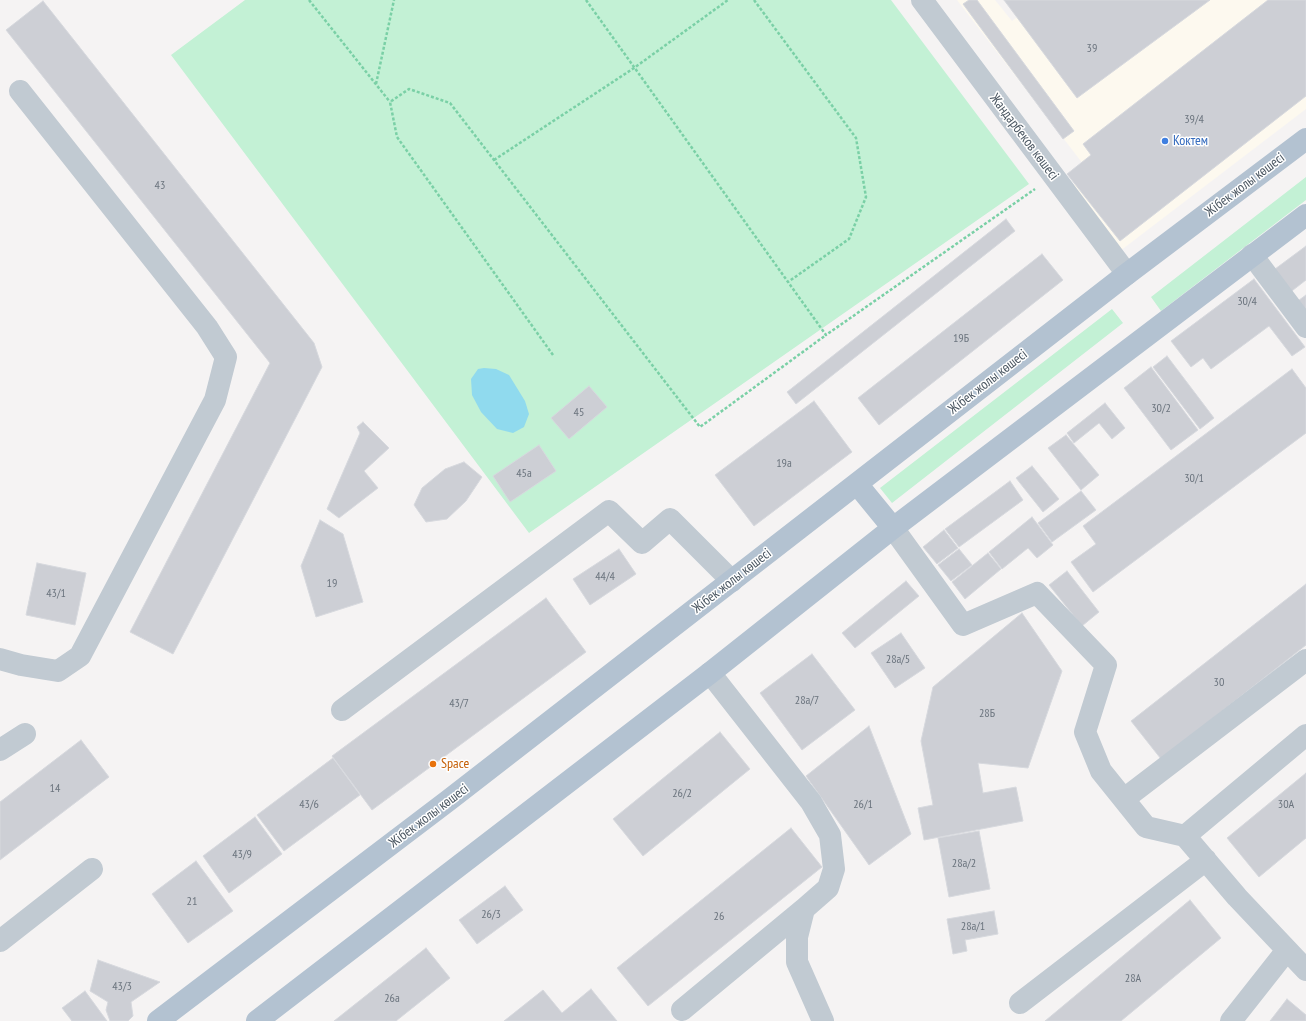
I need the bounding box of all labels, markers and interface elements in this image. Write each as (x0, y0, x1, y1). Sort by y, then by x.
house number: 39 (1087, 42, 1097, 56)
street label: Жандарбеков көшесі (986, 90, 1062, 184)
house number: 39/4 (1184, 113, 1204, 127)
place label: Коктем (1173, 133, 1208, 149)
marker: Коктем (1160, 136, 1170, 146)
street label: Жібек жолы көшесі (1202, 150, 1288, 220)
house number: 43 (155, 179, 165, 193)
house number: 30/4 (1237, 295, 1257, 309)
house number: 19Б (953, 332, 969, 346)
street label: Жібек жолы көшесі (945, 346, 1031, 418)
house number: 30/2 (1151, 402, 1171, 416)
house number: 45 (574, 406, 584, 420)
house number: 19а (776, 457, 792, 471)
house number: 45а (516, 467, 532, 481)
house number: 30/1 (1184, 472, 1204, 486)
street label: Жібек жолы көшесі (689, 545, 775, 617)
house number: 44/4 (595, 570, 615, 584)
house number: 19 (327, 577, 337, 591)
house number: 43/1 (46, 587, 66, 601)
house number: 28а/5 (886, 653, 910, 667)
house number: 30 (1214, 676, 1224, 690)
house number: 28а/7 (795, 694, 819, 708)
house number: 43/7 (449, 697, 469, 711)
house number: 28Б (979, 707, 995, 721)
place label: Space (441, 756, 469, 772)
marker: Space (428, 759, 438, 769)
street label: Жібек жолы көшесі (386, 781, 472, 851)
house number: 14 (50, 782, 60, 796)
house number: 26/2 (672, 787, 692, 801)
house number: 43/6 (299, 798, 319, 812)
house number: 26/1 (853, 798, 873, 812)
house number: 30А (1278, 798, 1294, 812)
house number: 43/9 (232, 848, 252, 862)
house number: 28а/2 (952, 857, 976, 871)
house number: 21 (187, 895, 197, 909)
house number: 26/3 (481, 908, 501, 922)
house number: 26 (714, 910, 724, 924)
house number: 28а/1 (961, 920, 985, 934)
house number: 28А (1125, 972, 1141, 986)
house number: 43/3 (112, 980, 132, 994)
house number: 26а (384, 992, 400, 1006)

